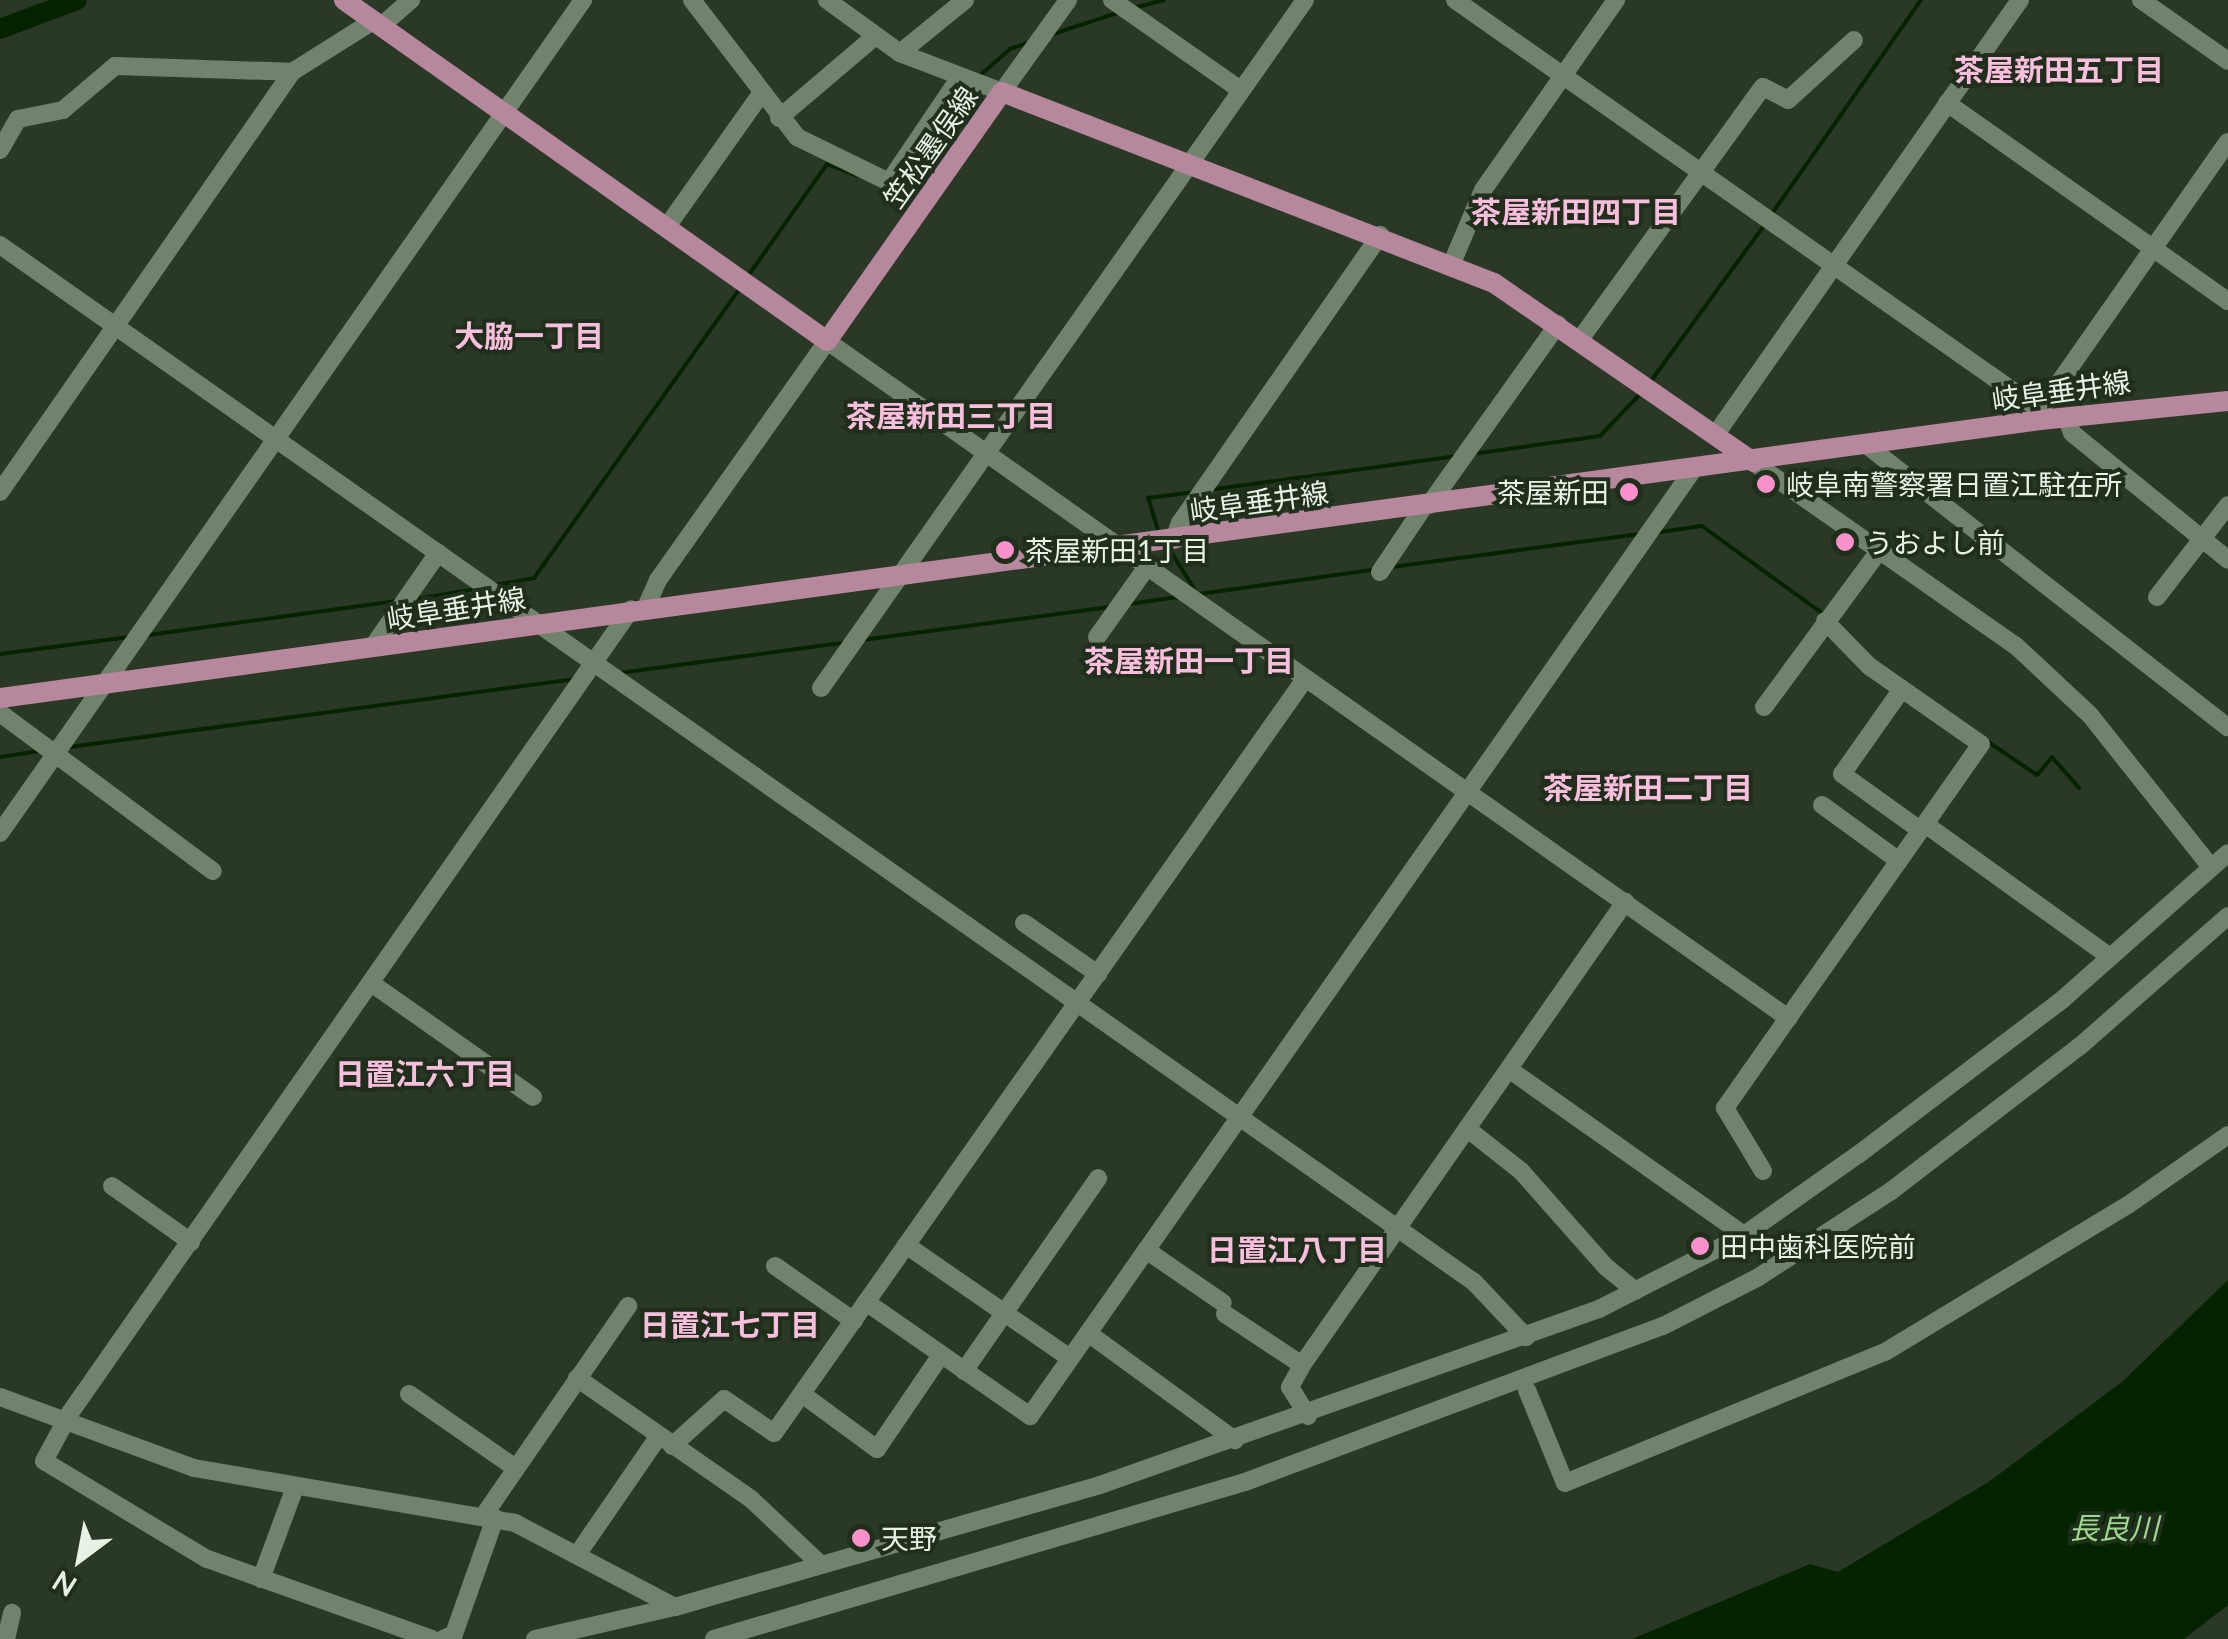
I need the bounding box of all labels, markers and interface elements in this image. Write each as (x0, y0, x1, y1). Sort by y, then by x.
district label: 茶屋新田五丁目 (1954, 51, 2164, 87)
street label: 笠松墨俣線 (876, 80, 984, 214)
district label: 茶屋新田四丁目 (1471, 193, 1681, 229)
district label: 大脇一丁目 (454, 317, 604, 353)
street label: 岐阜垂井線 (1989, 364, 2133, 416)
district label: 茶屋新田三丁目 (846, 397, 1056, 433)
place label: 岐阜南警察署日置江駐在所 (1786, 467, 2122, 501)
marker: 岐阜南警察署日置江駐在所 (1755, 473, 1777, 495)
street label: 岐阜垂井線 (1187, 475, 1331, 527)
place label: 茶屋新田 (1497, 475, 1609, 509)
marker: 茶屋新田 (1618, 481, 1640, 503)
place label: うおよし前 (1865, 525, 2005, 559)
marker: うおよし前 (1834, 531, 1856, 553)
place label: 茶屋新田1丁目 (1025, 533, 1209, 567)
marker: 茶屋新田1丁目 (994, 539, 1016, 561)
street label: 岐阜垂井線 (384, 580, 528, 636)
district label: 茶屋新田一丁目 (1084, 642, 1294, 678)
district label: 茶屋新田二丁目 (1543, 769, 1753, 805)
district label: 日置江六丁目 (335, 1055, 515, 1091)
place label: 田中歯科医院前 (1720, 1229, 1916, 1263)
district label: 日置江八丁目 (1207, 1231, 1387, 1267)
marker: 田中歯科医院前 (1689, 1235, 1711, 1257)
district label: 日置江七丁目 (640, 1306, 820, 1342)
north arrow (30, 1509, 130, 1609)
water label: 長良川 (2069, 1509, 2159, 1545)
place label: 天野 (881, 1521, 937, 1555)
marker: 天野 (850, 1527, 872, 1549)
text: N (46, 1564, 82, 1605)

